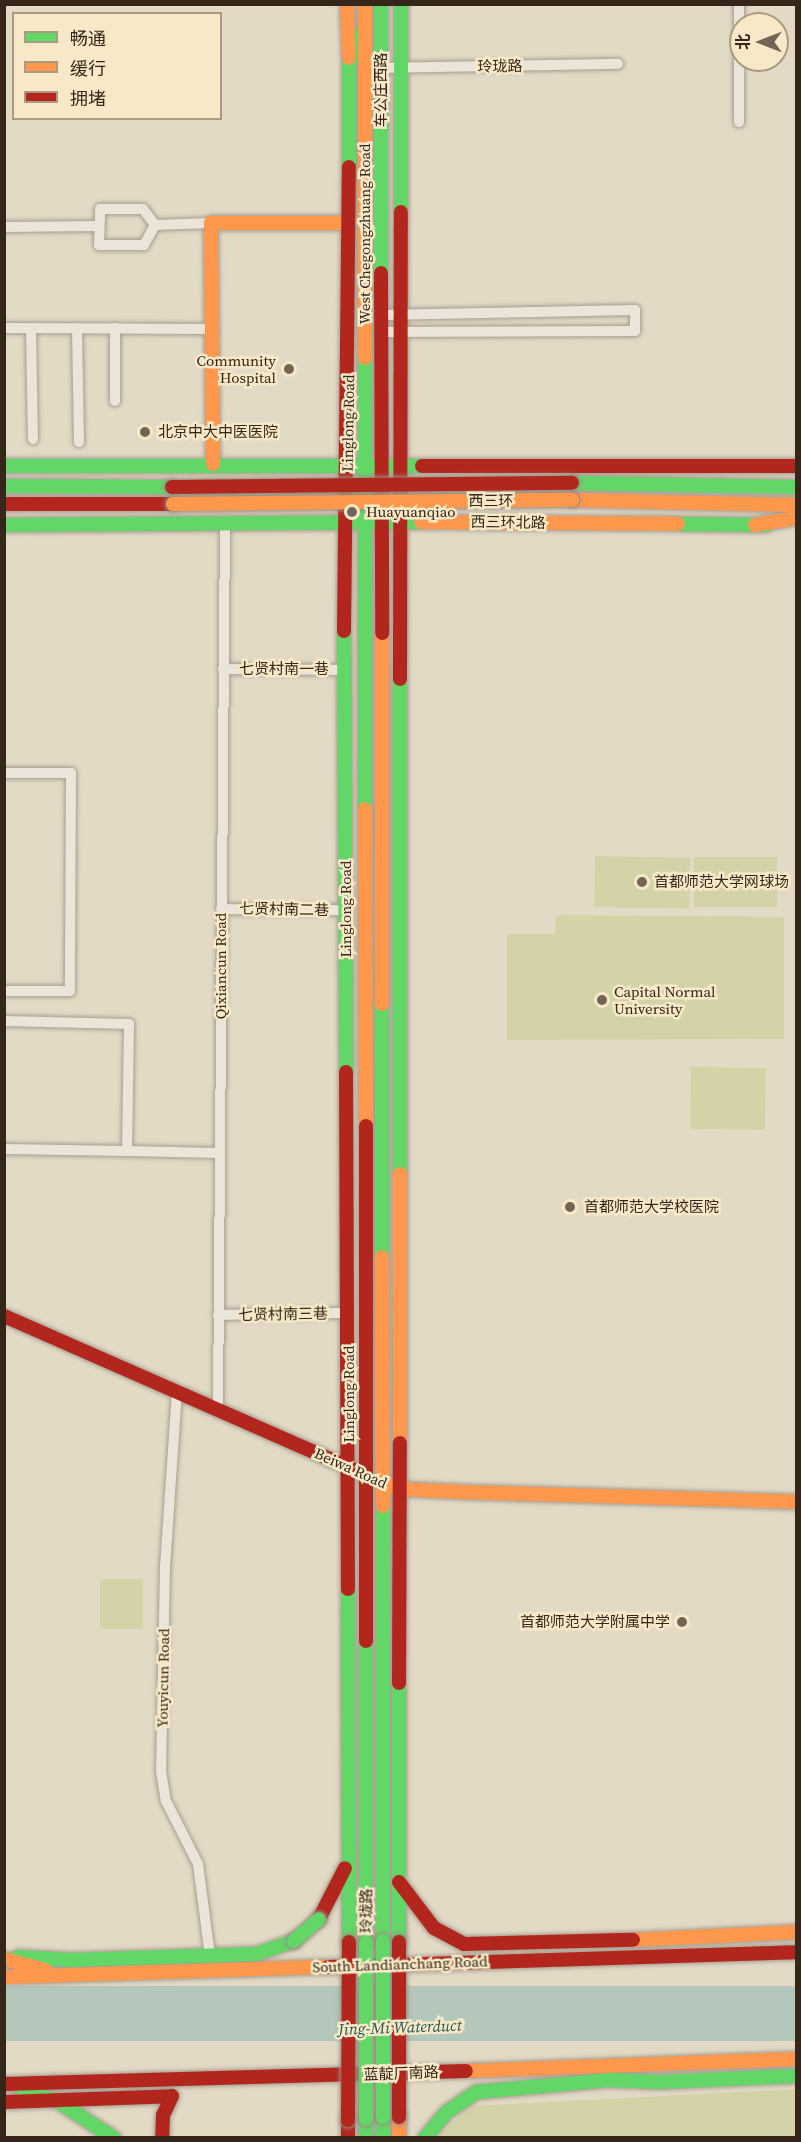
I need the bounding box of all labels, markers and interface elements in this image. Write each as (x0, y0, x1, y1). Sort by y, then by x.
legend (12, 12, 222, 120)
north arrow (729, 12, 789, 72)
text: 畅通 (70, 26, 106, 51)
text: 北 (732, 34, 754, 50)
street label: 车公庄西路 (372, 53, 390, 127)
text: 缓行 (70, 56, 106, 81)
street label: 玲珑路 (477, 57, 523, 75)
text: 拥堵 (70, 86, 106, 111)
street label: West Chegongzhuang Road (356, 143, 374, 325)
place label: Community Hospital (196, 351, 276, 386)
marker: Community Hospital (280, 360, 298, 378)
street label: Linglong Road (338, 374, 358, 472)
marker: 北京中大中医医院 (136, 423, 154, 441)
place label: 北京中大中医医院 (158, 423, 278, 441)
street label: 西三环 (469, 492, 513, 510)
marker: Huayuanqiao (343, 503, 361, 521)
place label: Huayuanqiao (366, 503, 456, 521)
street label: 西三环北路 (470, 512, 546, 532)
street label: 七贤村南一巷 (239, 660, 329, 678)
street label: Linglong Road (337, 860, 355, 958)
place label: 首都师范大学网球场 (654, 873, 789, 891)
marker: 首都师范大学网球场 (635, 875, 649, 889)
street label: 七贤村南二巷 (239, 899, 329, 919)
street label: Qixiancun Road (212, 913, 230, 1019)
place label: Capital Normal University (614, 982, 716, 1017)
marker: Capital Normal University (595, 993, 609, 1007)
marker: 首都师范大学校医院 (561, 1198, 579, 1216)
place label: 首都师范大学校医院 (584, 1198, 719, 1216)
street label: 七贤村南三巷 (238, 1304, 328, 1324)
street label: Linglong Road (340, 1345, 358, 1443)
street label: Beiwa Road (312, 1444, 390, 1492)
place label: 首都师范大学附属中学 (520, 1613, 670, 1631)
marker: 首都师范大学附属中学 (675, 1615, 689, 1629)
street label: Youyicun Road (153, 1628, 173, 1728)
street label: 玲珑路 (357, 1889, 375, 1933)
street label: South Landianchang Road (312, 1952, 488, 1976)
water label: Jing-Mi Waterduct (338, 2015, 462, 2039)
street label: 蓝靛厂南路 (363, 2063, 439, 2083)

